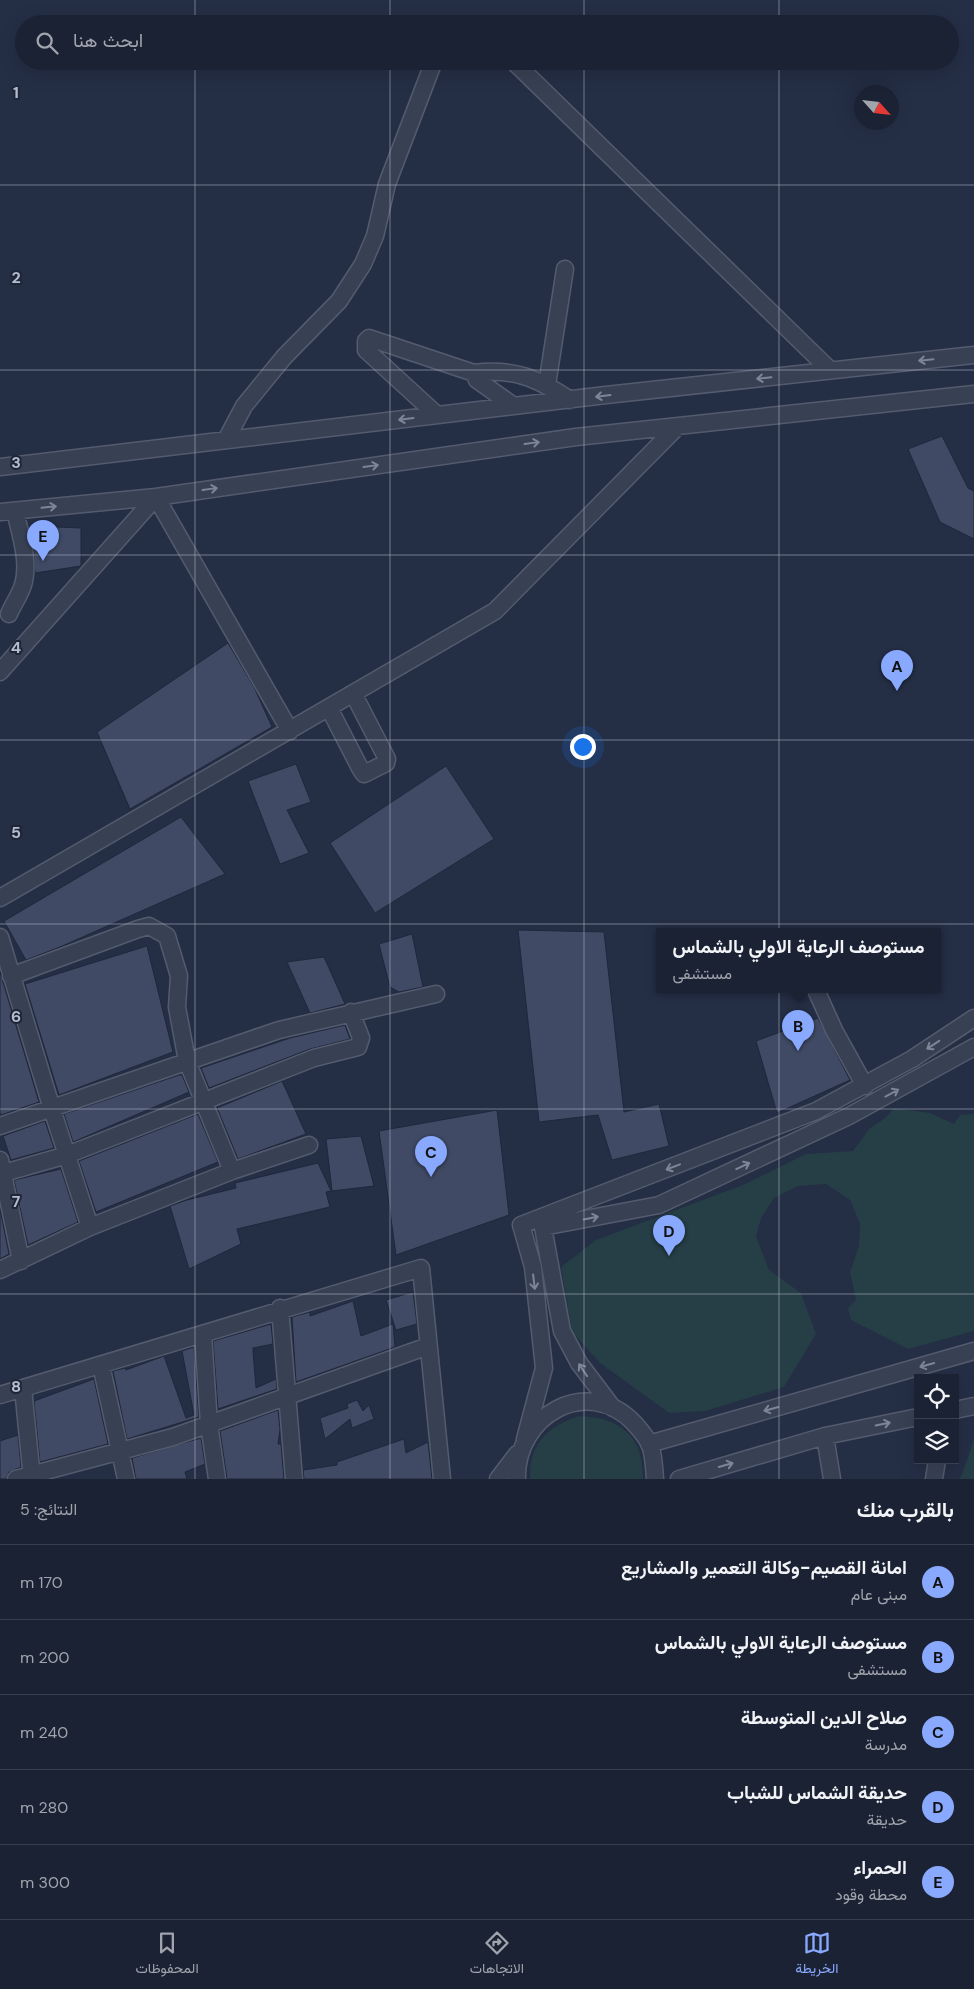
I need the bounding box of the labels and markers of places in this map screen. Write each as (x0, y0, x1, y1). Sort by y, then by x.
pin: E (27, 520, 59, 561)
pin: A (881, 650, 913, 691)
pin: B (782, 1010, 814, 1051)
pin: C (415, 1136, 447, 1177)
pin: D (653, 1215, 685, 1256)

